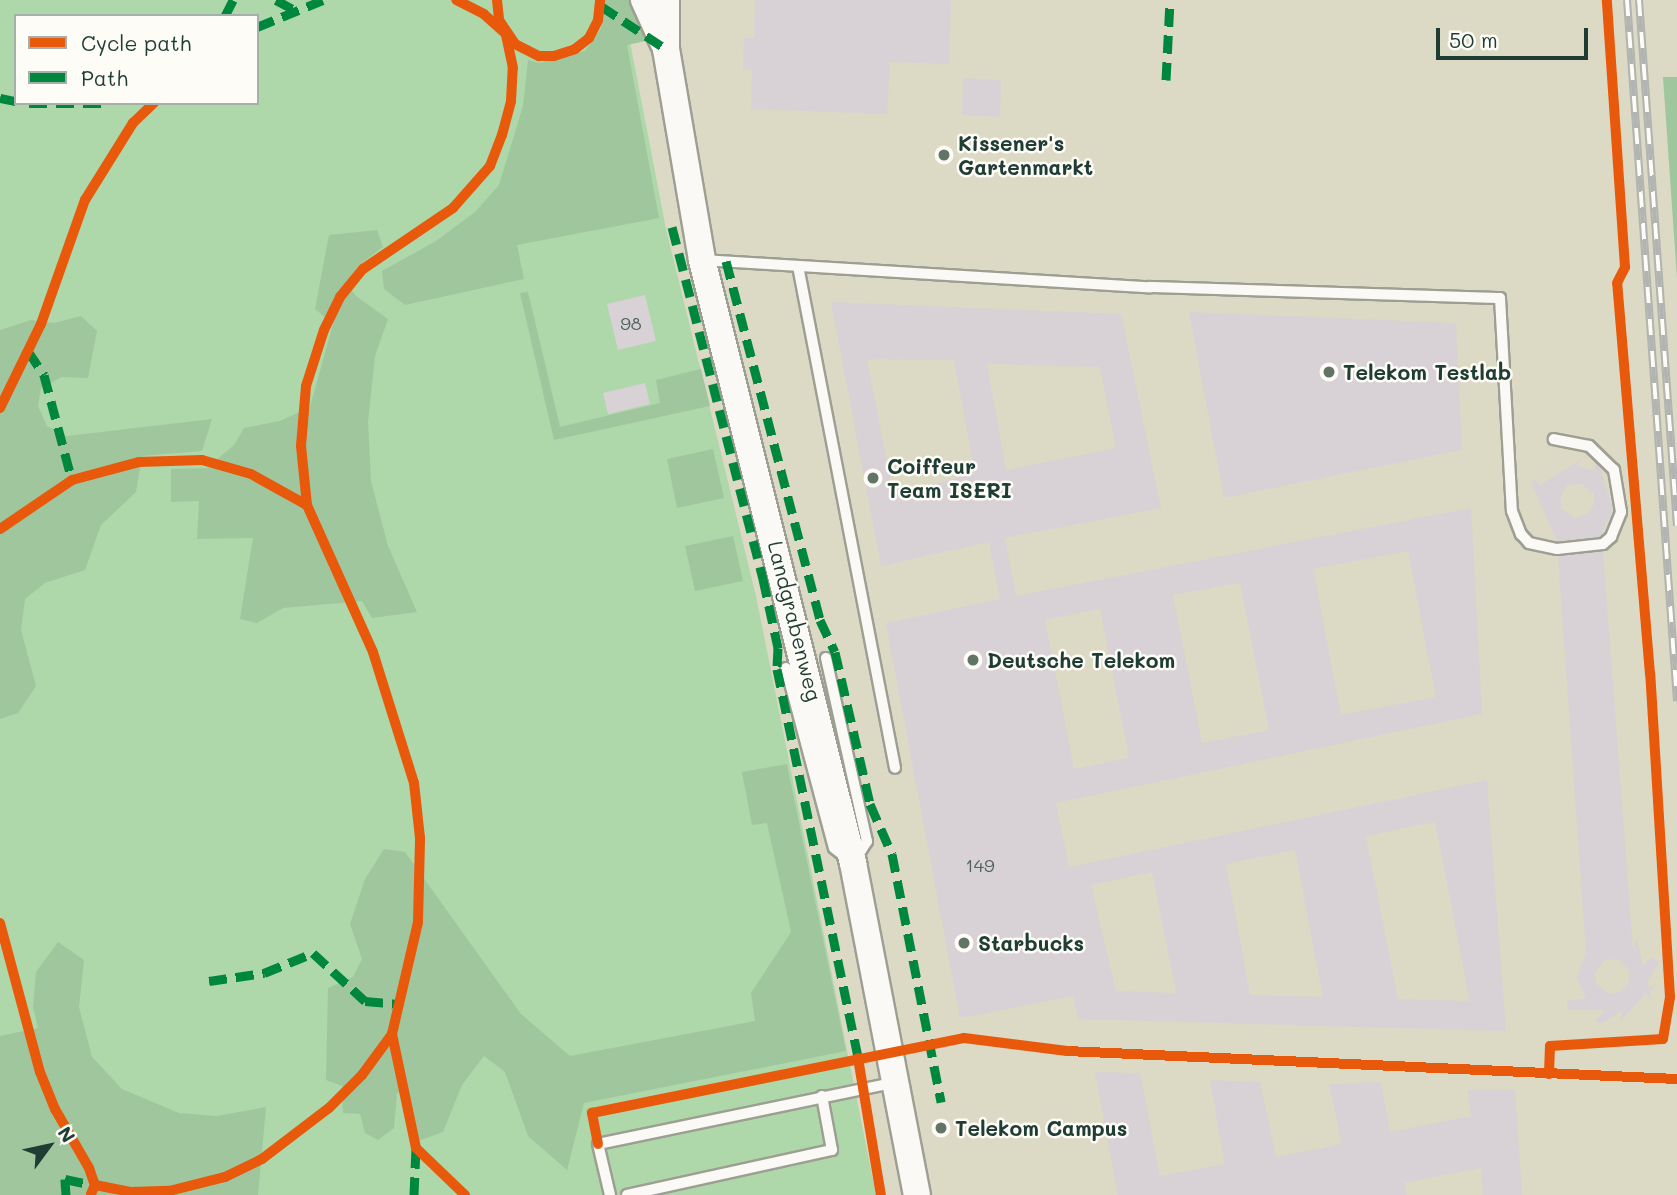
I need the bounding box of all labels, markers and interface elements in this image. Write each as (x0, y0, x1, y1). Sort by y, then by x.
legend (14, 14, 259, 105)
scale bar (1439, 14, 1591, 58)
text: 50 m (1449, 26, 1498, 53)
text: Cycle path (81, 29, 191, 56)
text: Path (81, 64, 128, 91)
place label: Kissener's Gartenmarkt (958, 130, 1093, 180)
marker: Kissener's Gartenmarkt (936, 147, 952, 163)
house number: 98 (620, 312, 642, 334)
place label: Telekom Testlab (1343, 359, 1511, 385)
marker: Telekom Testlab (1321, 364, 1337, 380)
place label: Coiffeur Team ISERI (887, 453, 1012, 503)
marker: Coiffeur Team ISERI (865, 470, 881, 486)
street label: Landgrabenweg (763, 538, 827, 704)
place label: Deutsche Telekom (987, 647, 1175, 673)
marker: Deutsche Telekom (965, 652, 981, 668)
house number: 149 (965, 854, 995, 876)
place label: Starbucks (978, 930, 1084, 956)
marker: Starbucks (956, 935, 972, 951)
north arrow (14, 1111, 84, 1181)
place label: Telekom Campus (955, 1115, 1127, 1141)
marker: Telekom Campus (933, 1120, 949, 1136)
text: N (53, 1121, 81, 1147)

